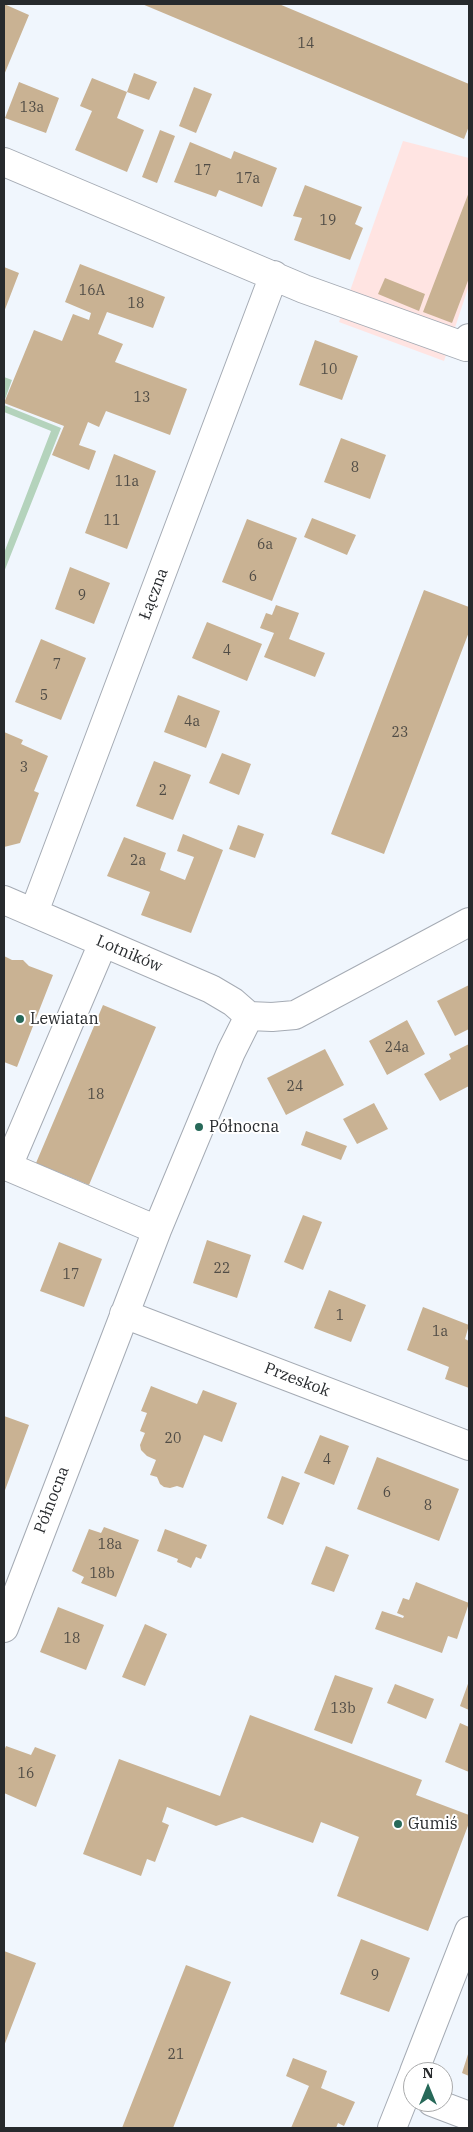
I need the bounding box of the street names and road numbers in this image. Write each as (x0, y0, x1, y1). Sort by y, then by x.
street label: Łączna (135, 566, 173, 622)
street label: Lotników (93, 932, 165, 976)
street label: Przeskok (261, 1359, 333, 1401)
street label: Północna (30, 1464, 74, 1536)

